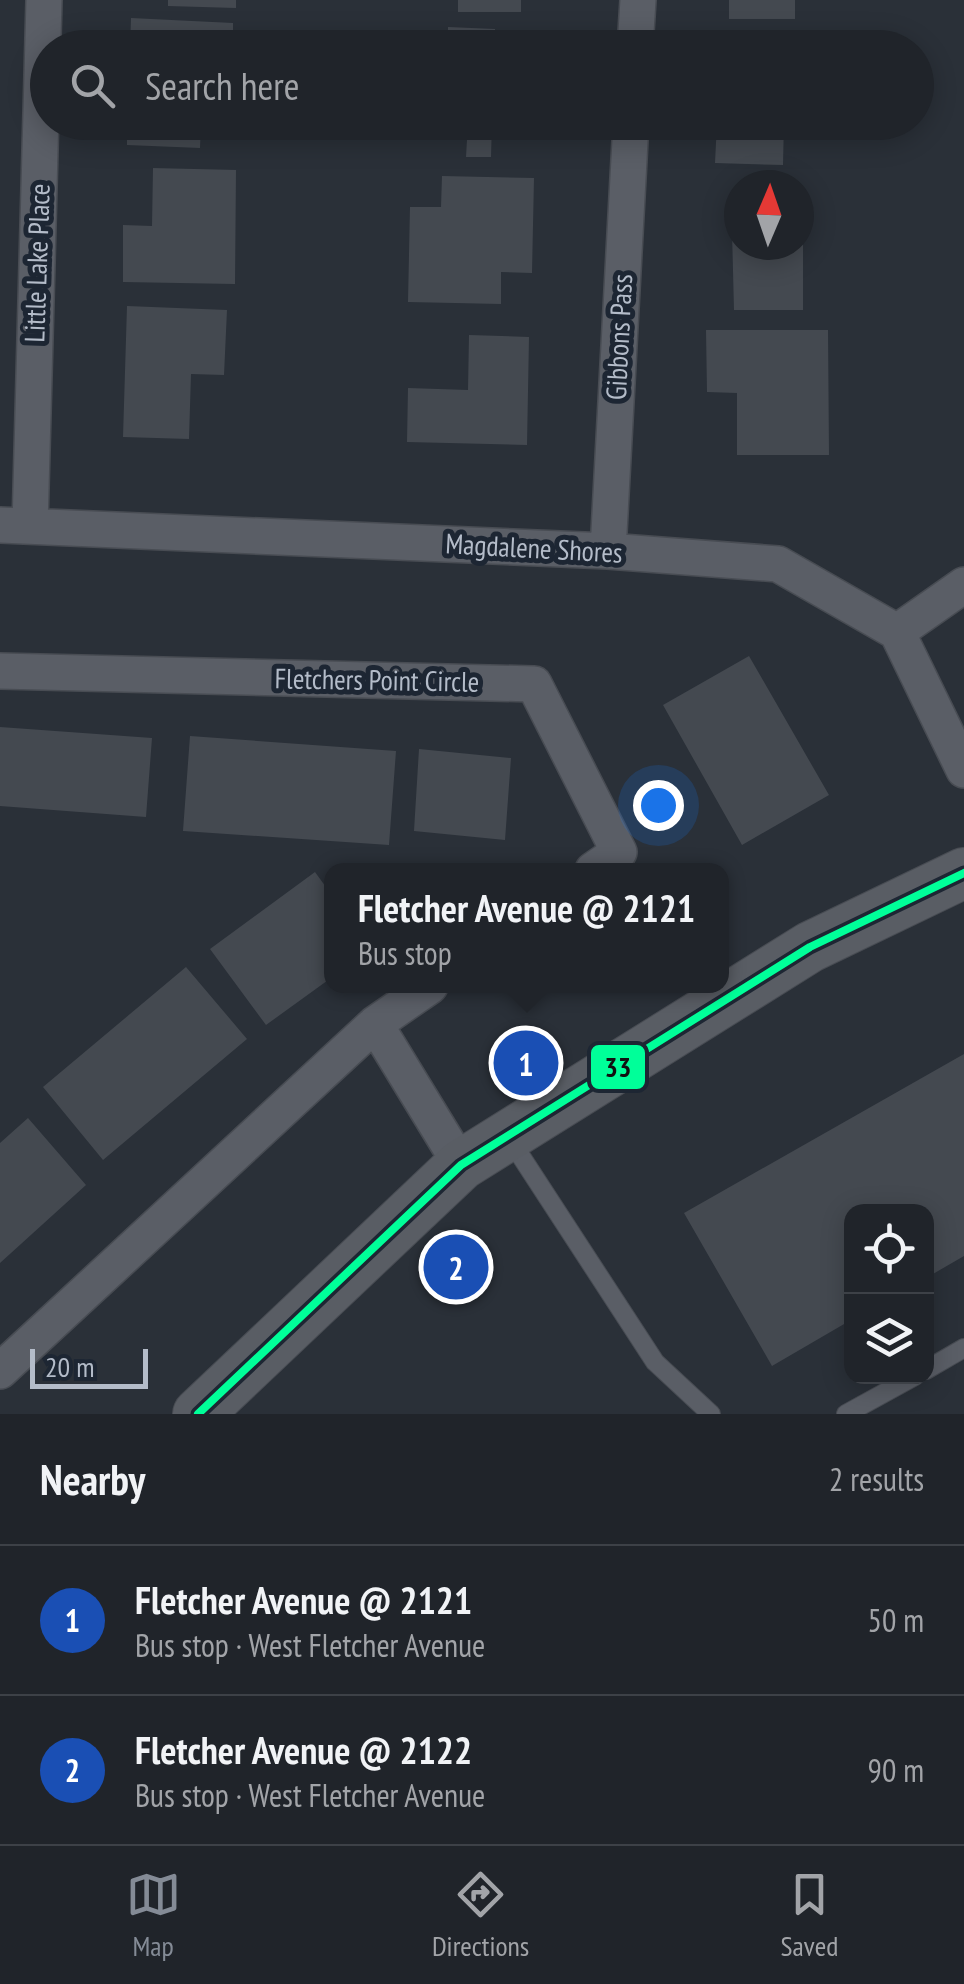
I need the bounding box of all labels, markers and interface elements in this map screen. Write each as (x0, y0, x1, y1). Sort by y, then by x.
search box (30, 30, 934, 140)
icon: search (65, 58, 120, 113)
text: Search here (145, 61, 299, 110)
north arrow (724, 170, 814, 260)
street label: Little Lake Place (15, 183, 58, 343)
street label: Gibbons Pass (597, 273, 640, 401)
street label: Magdalene Shores (444, 524, 624, 571)
street label: Fletchers Point Circle (274, 659, 480, 700)
your location (633, 780, 684, 831)
popup (324, 863, 729, 993)
text: Fletcher Avenue @ 2121 (358, 883, 695, 932)
text: Bus stop (358, 932, 452, 974)
pin: 1 (494, 1026, 558, 1100)
line badge: 33 (589, 1043, 647, 1091)
text: 33 (605, 1048, 631, 1085)
map controls (844, 1204, 934, 1384)
button: locate (844, 1204, 934, 1294)
pin: 2 (424, 1230, 488, 1304)
button: layers (844, 1294, 934, 1384)
scale bar (30, 1344, 148, 1388)
text: 20 m (45, 1348, 94, 1385)
text: Nearby (40, 1452, 145, 1507)
text: 2 results (829, 1458, 924, 1500)
text: Fletcher Avenue @ 2121 (135, 1575, 472, 1624)
text: 1 (65, 1599, 80, 1641)
text: 50 m (868, 1599, 924, 1641)
text: Bus stop · West Fletcher Avenue (135, 1624, 485, 1666)
text: Fletcher Avenue @ 2122 (135, 1725, 472, 1774)
text: 2 (65, 1749, 80, 1791)
text: 90 m (868, 1749, 924, 1791)
text: Bus stop · West Fletcher Avenue (135, 1774, 485, 1816)
tab: Map (126, 1867, 181, 1964)
tab: Directions (432, 1867, 529, 1964)
tab: Saved (781, 1867, 838, 1964)

